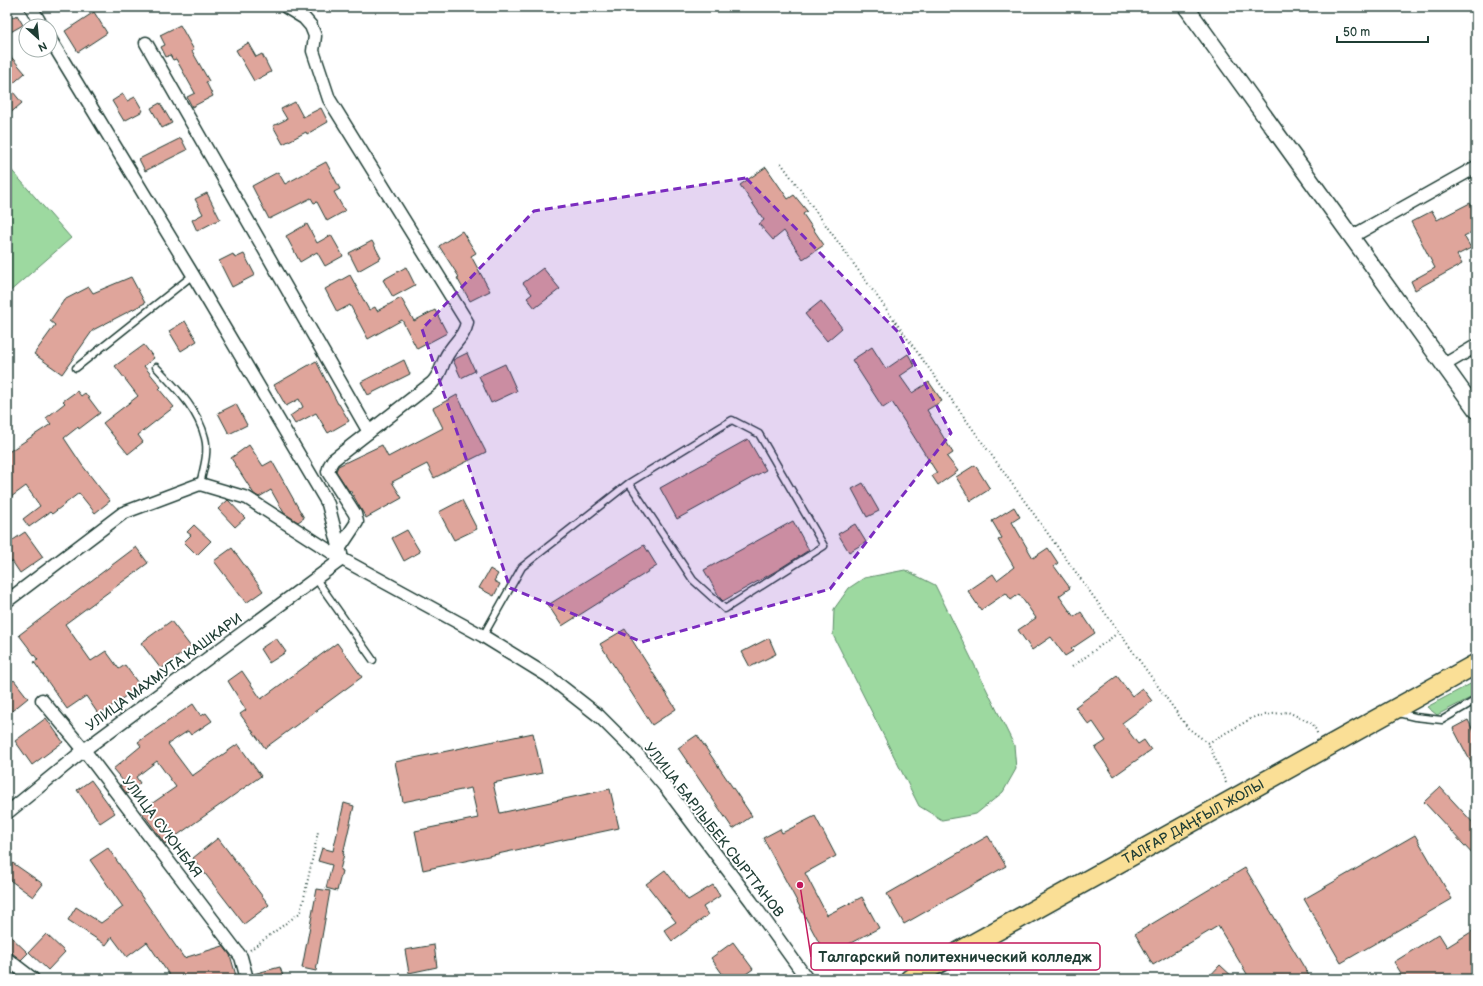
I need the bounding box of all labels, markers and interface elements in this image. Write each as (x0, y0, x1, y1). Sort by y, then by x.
north arrow (18, 18, 58, 58)
scale bar (1337, 18, 1428, 44)
text: 50 m (1343, 25, 1370, 40)
text: N (36, 39, 49, 54)
street label: УЛИЦА МАХМУТА КАШКАРИ (83, 610, 245, 734)
street label: УЛИЦА БАРЛЫБЕК СЫРТТАНОВ (641, 739, 787, 921)
street label: УЛИЦА СУЮНБАЯ (118, 773, 206, 881)
street label: ТАЛҒАР ДАҢҒЫЛ ЖОЛЫ (1119, 775, 1267, 868)
callout: Талгарский политехнический колледж (811, 943, 1100, 970)
text: Талгарский политехнический колледж (818, 948, 1092, 967)

